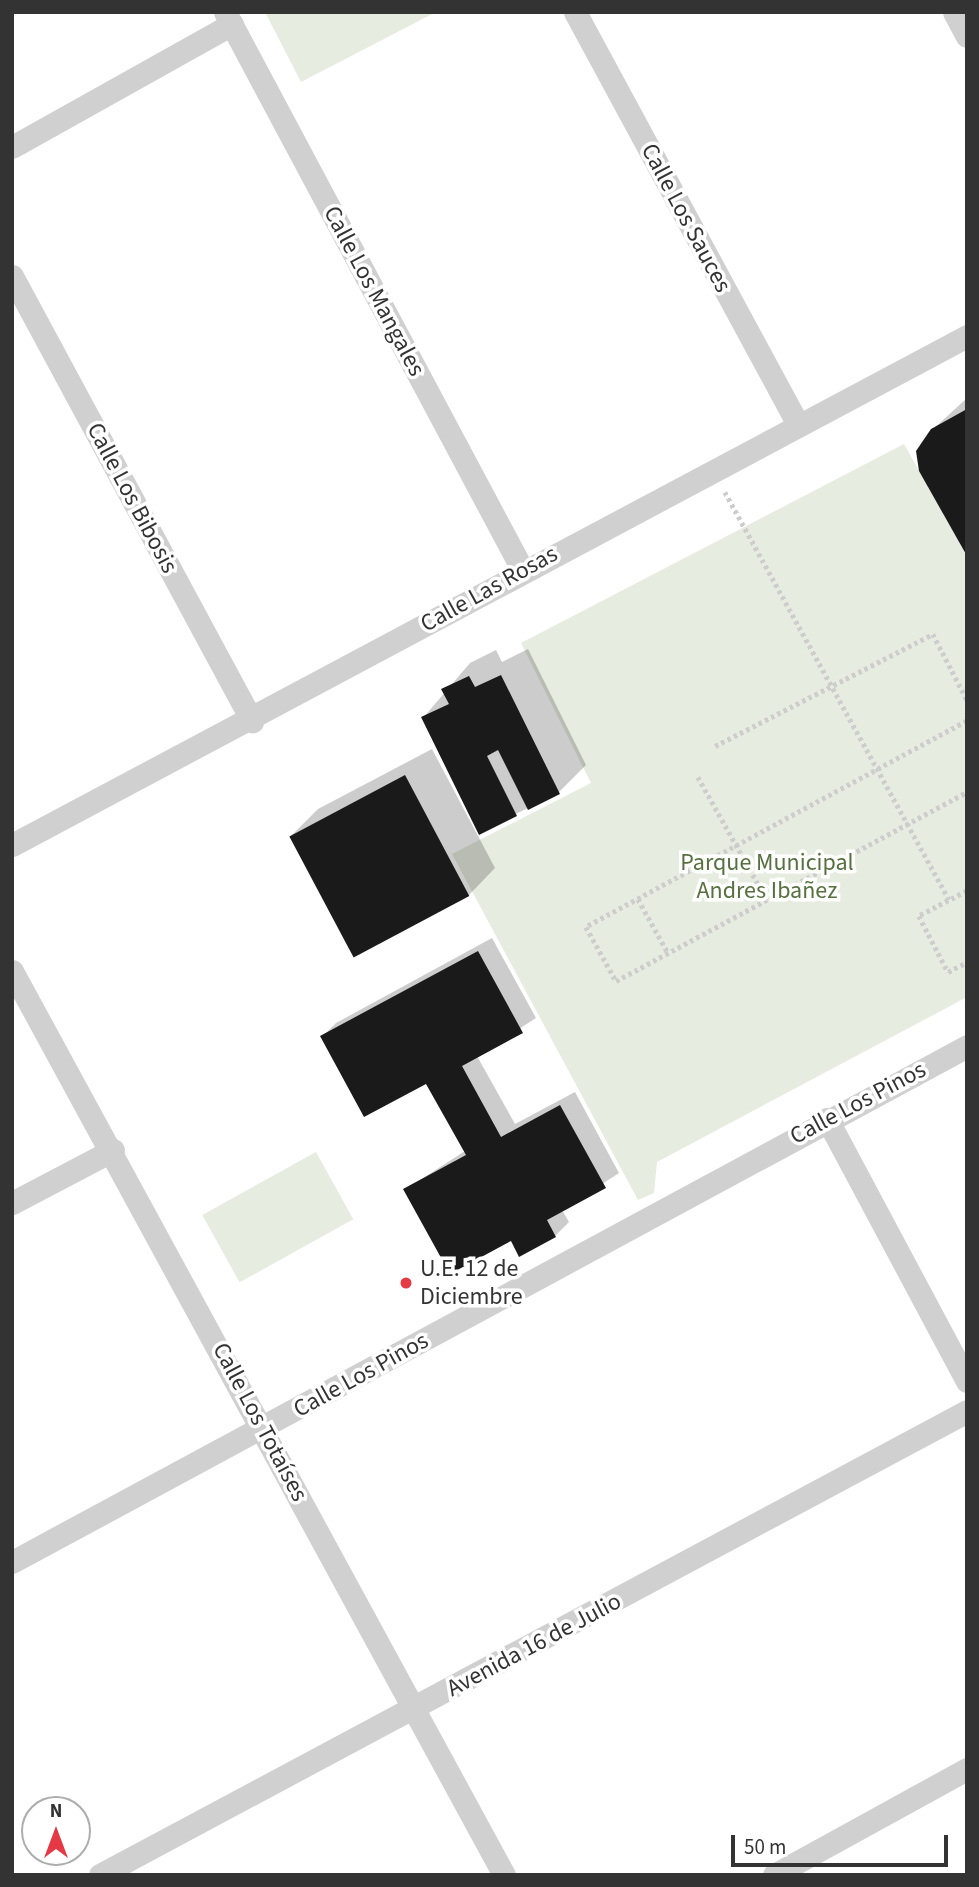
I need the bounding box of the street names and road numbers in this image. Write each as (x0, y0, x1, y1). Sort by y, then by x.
street label: Calle Los Sauces (635, 139, 737, 297)
street label: Calle Los Mangales (317, 201, 431, 381)
street label: Calle Los Bibosis (80, 418, 184, 578)
street label: Calle Las Rosas (416, 540, 562, 638)
street label: Calle Los Pinos (785, 1055, 931, 1151)
street label: Calle Los Pinos (289, 1326, 433, 1424)
street label: Calle Los Totaíses (206, 1338, 314, 1506)
street label: Avenida 16 de Julio (442, 1587, 626, 1703)

